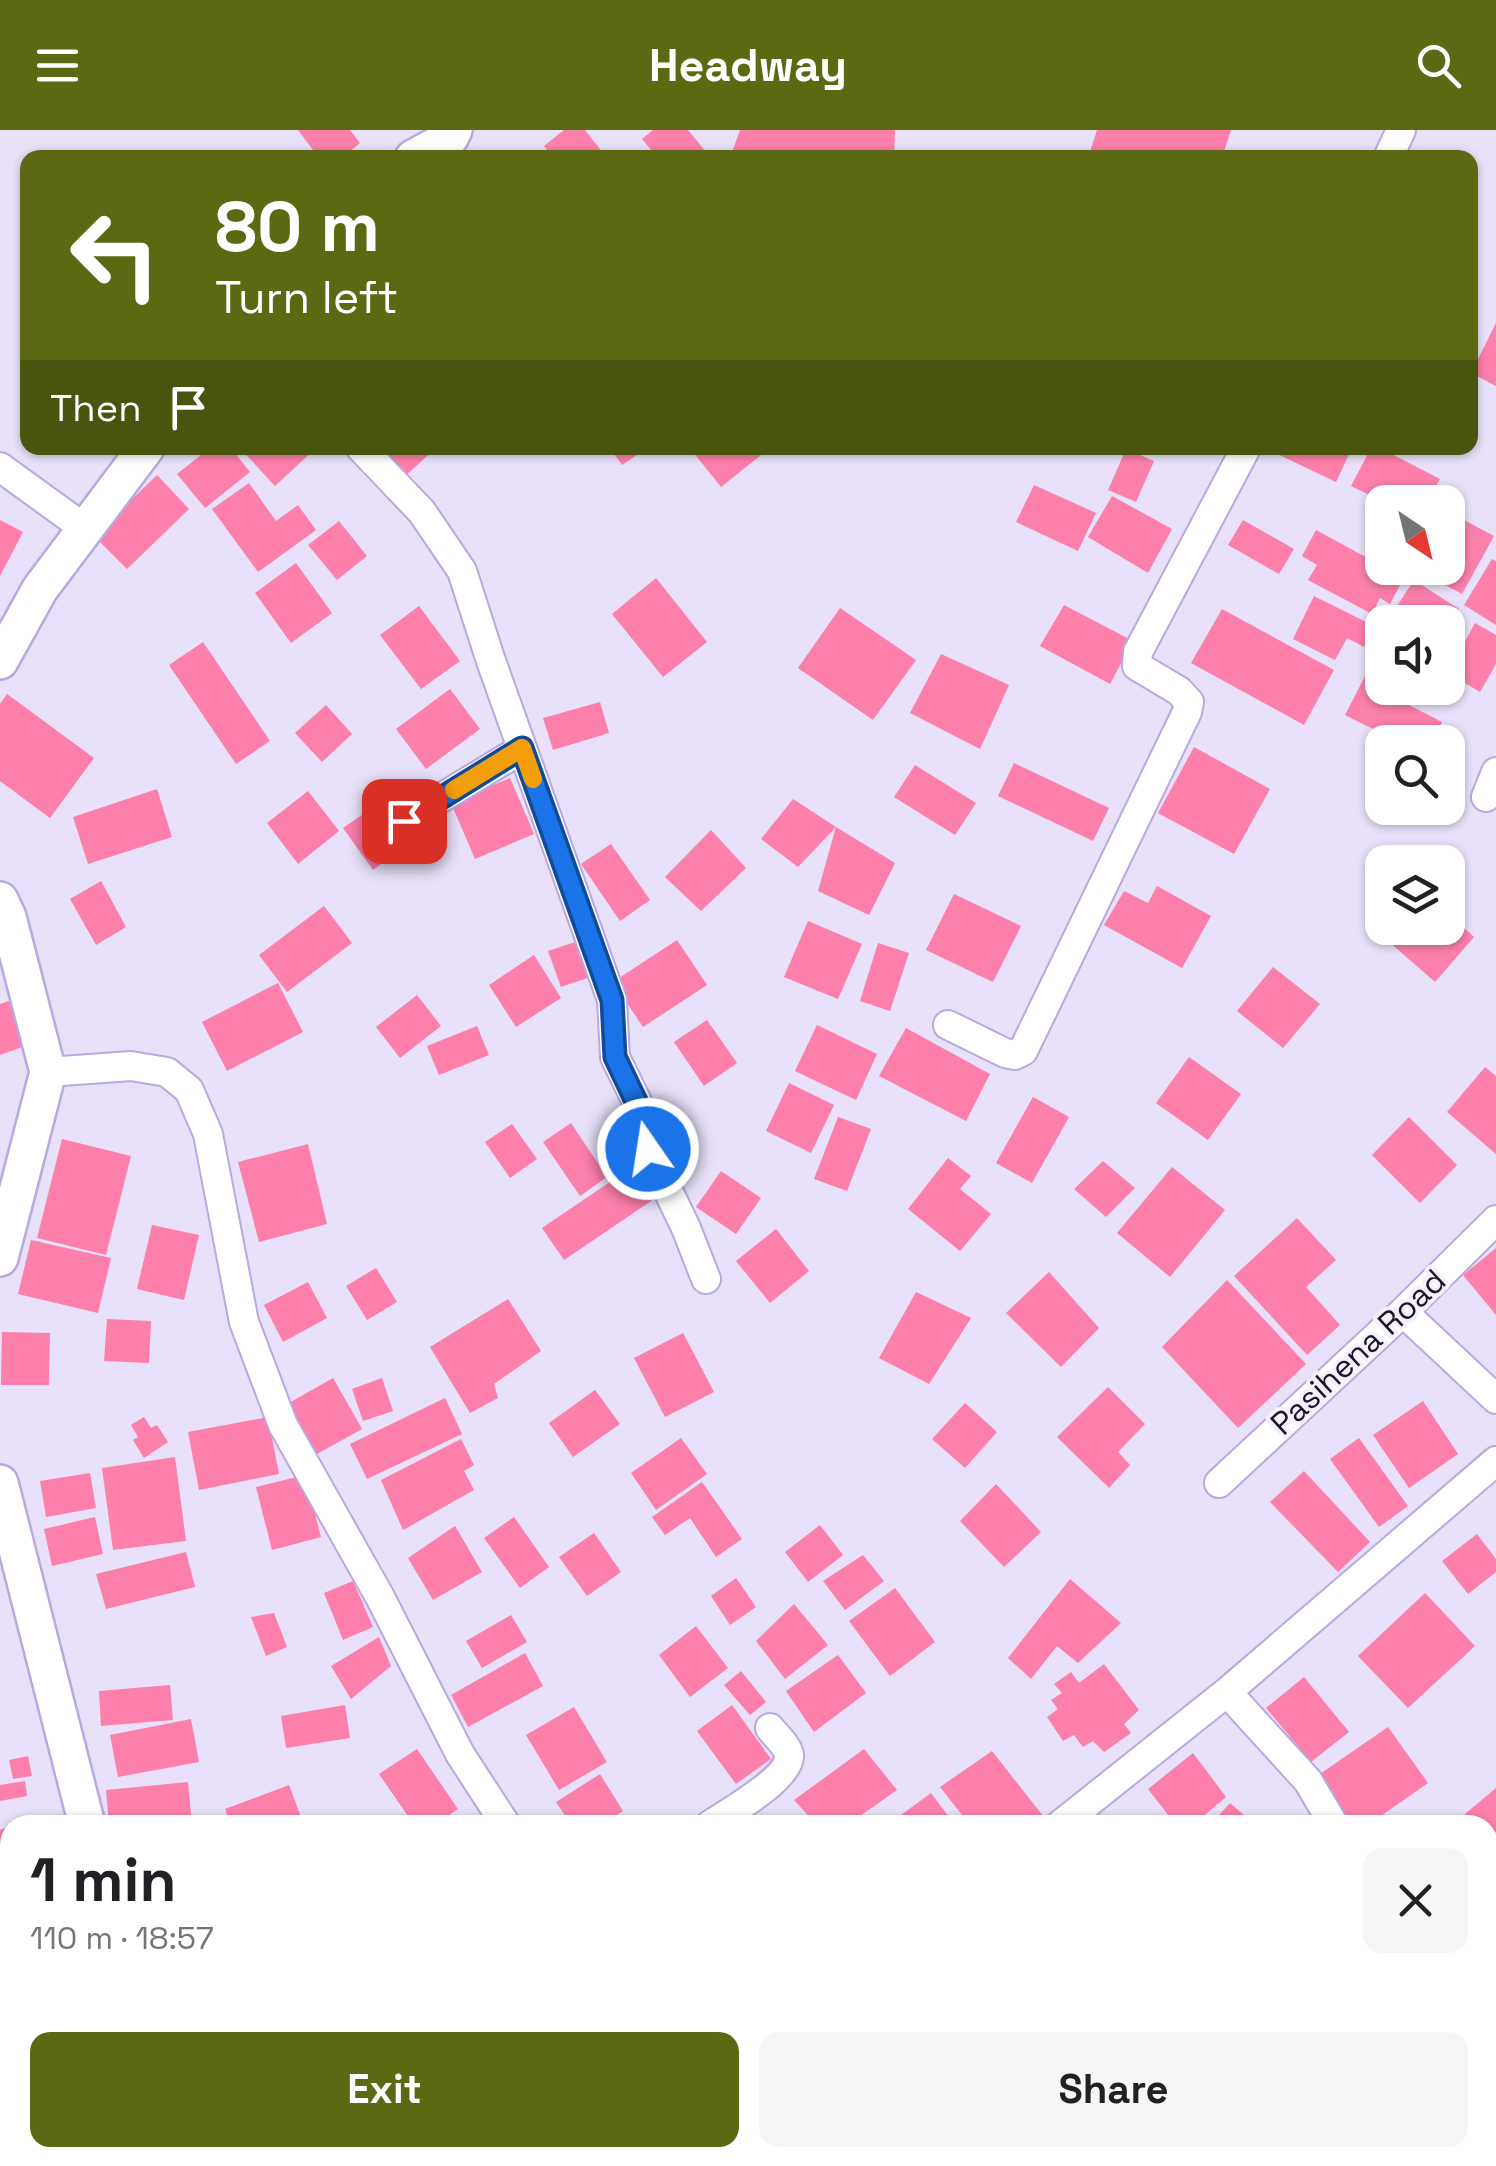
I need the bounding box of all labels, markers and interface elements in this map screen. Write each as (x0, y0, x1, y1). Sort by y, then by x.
text: Headway (649, 37, 847, 94)
icon: menu (30, 38, 85, 93)
icon: search (1411, 38, 1466, 93)
text: 80 m (215, 182, 380, 271)
icon: left (50, 190, 180, 320)
text: Turn left (215, 269, 398, 326)
icon: arrive (161, 380, 216, 435)
text: Then (50, 384, 141, 432)
north arrow (1365, 485, 1465, 585)
map controls (1365, 485, 1465, 945)
button: sound (1365, 605, 1465, 705)
button: search (1365, 725, 1465, 825)
pin (362, 779, 447, 864)
icon: arrive (377, 794, 432, 849)
button: layers (1365, 845, 1465, 945)
position arrow (596, 1097, 700, 1201)
street label: Pasihena Road (1262, 1261, 1454, 1443)
text: 1 min (30, 1842, 177, 1919)
button: close (1363, 1848, 1468, 1953)
text: 110 m · 18:57 (30, 1918, 214, 1958)
button: Exit (30, 2032, 739, 2147)
button: Share (759, 2032, 1468, 2147)

